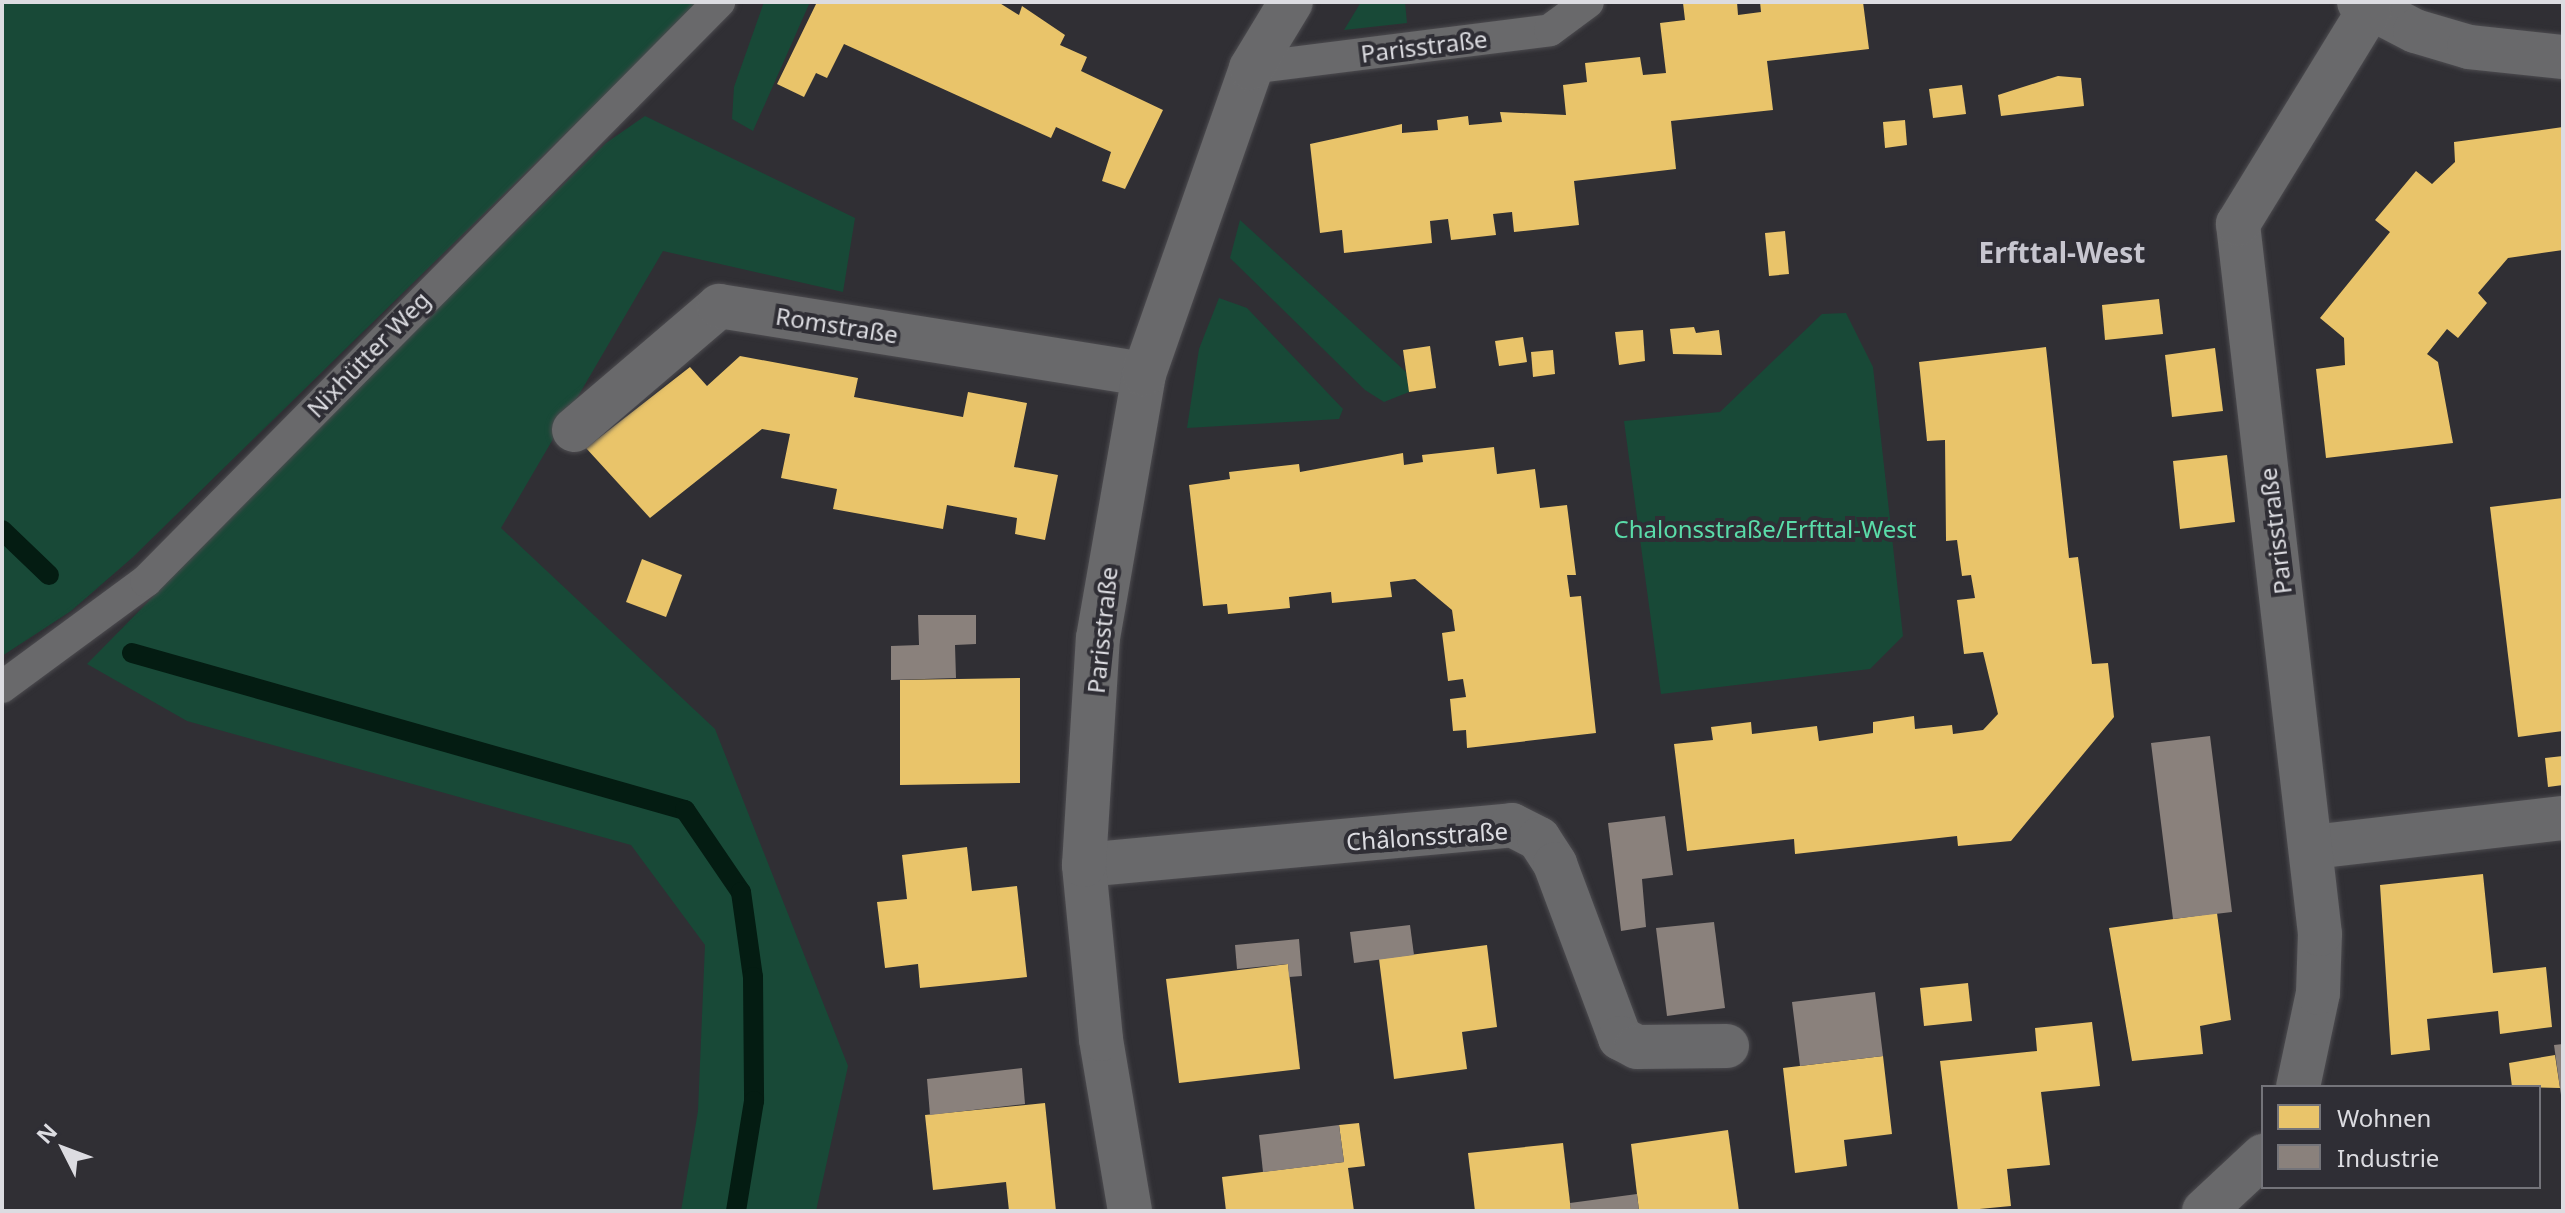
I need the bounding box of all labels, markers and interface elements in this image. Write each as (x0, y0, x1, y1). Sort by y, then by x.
street label: Parisstraße (1359, 24, 1489, 68)
district label: Erfttal-West (1979, 235, 2145, 269)
street label: Nixhütter Weg (301, 285, 435, 423)
street label: Romstraße (774, 301, 900, 349)
street label: Parisstraße (2253, 466, 2297, 596)
park label: Chalonsstraße/Erfttal-West (1614, 515, 1916, 543)
street label: Parisstraße (1081, 565, 1123, 695)
street label: Châlonsstraße (1345, 816, 1509, 856)
legend (2261, 1085, 2541, 1189)
text: Wohnen (2337, 1101, 2431, 1134)
north arrow (24, 1109, 104, 1189)
text: N (29, 1116, 63, 1150)
text: Industrie (2337, 1141, 2439, 1174)

